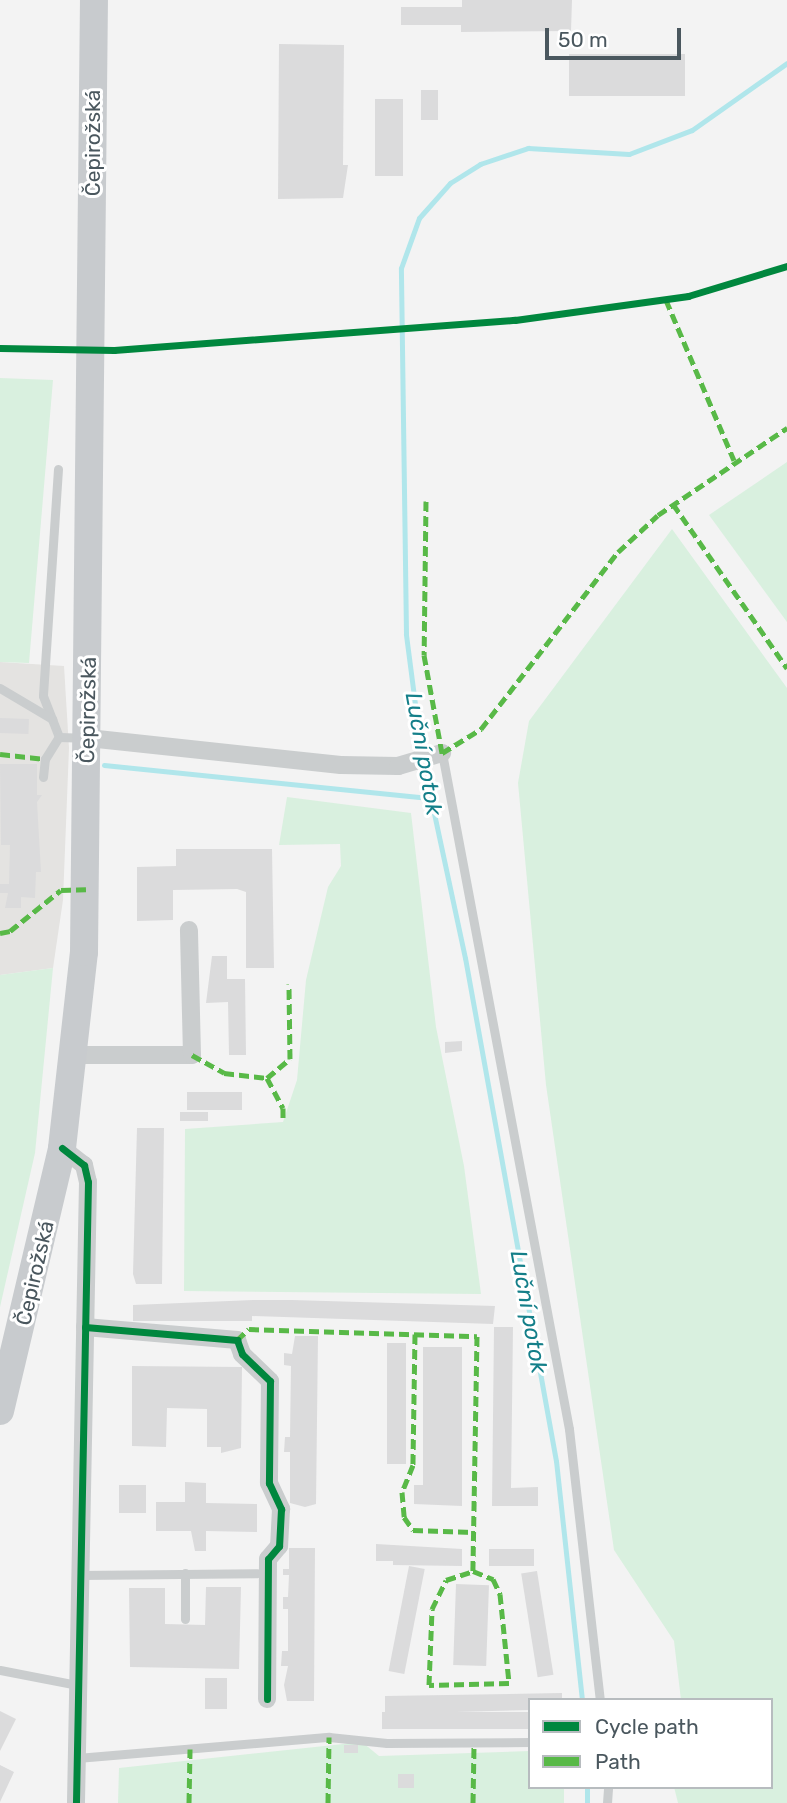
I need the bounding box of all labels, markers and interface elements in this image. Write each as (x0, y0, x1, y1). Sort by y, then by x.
scale bar (549, 14, 686, 58)
text: 50 m (558, 27, 608, 52)
street label: Čepirožská (80, 90, 106, 196)
street label: Čepirožská (74, 656, 102, 764)
water label: Luční potok (400, 690, 448, 818)
street label: Čepirožská (11, 1218, 59, 1328)
water label: Luční potok (505, 1248, 553, 1376)
legend (528, 1698, 773, 1789)
text: Cycle path (595, 1714, 699, 1739)
text: Path (595, 1749, 641, 1774)

